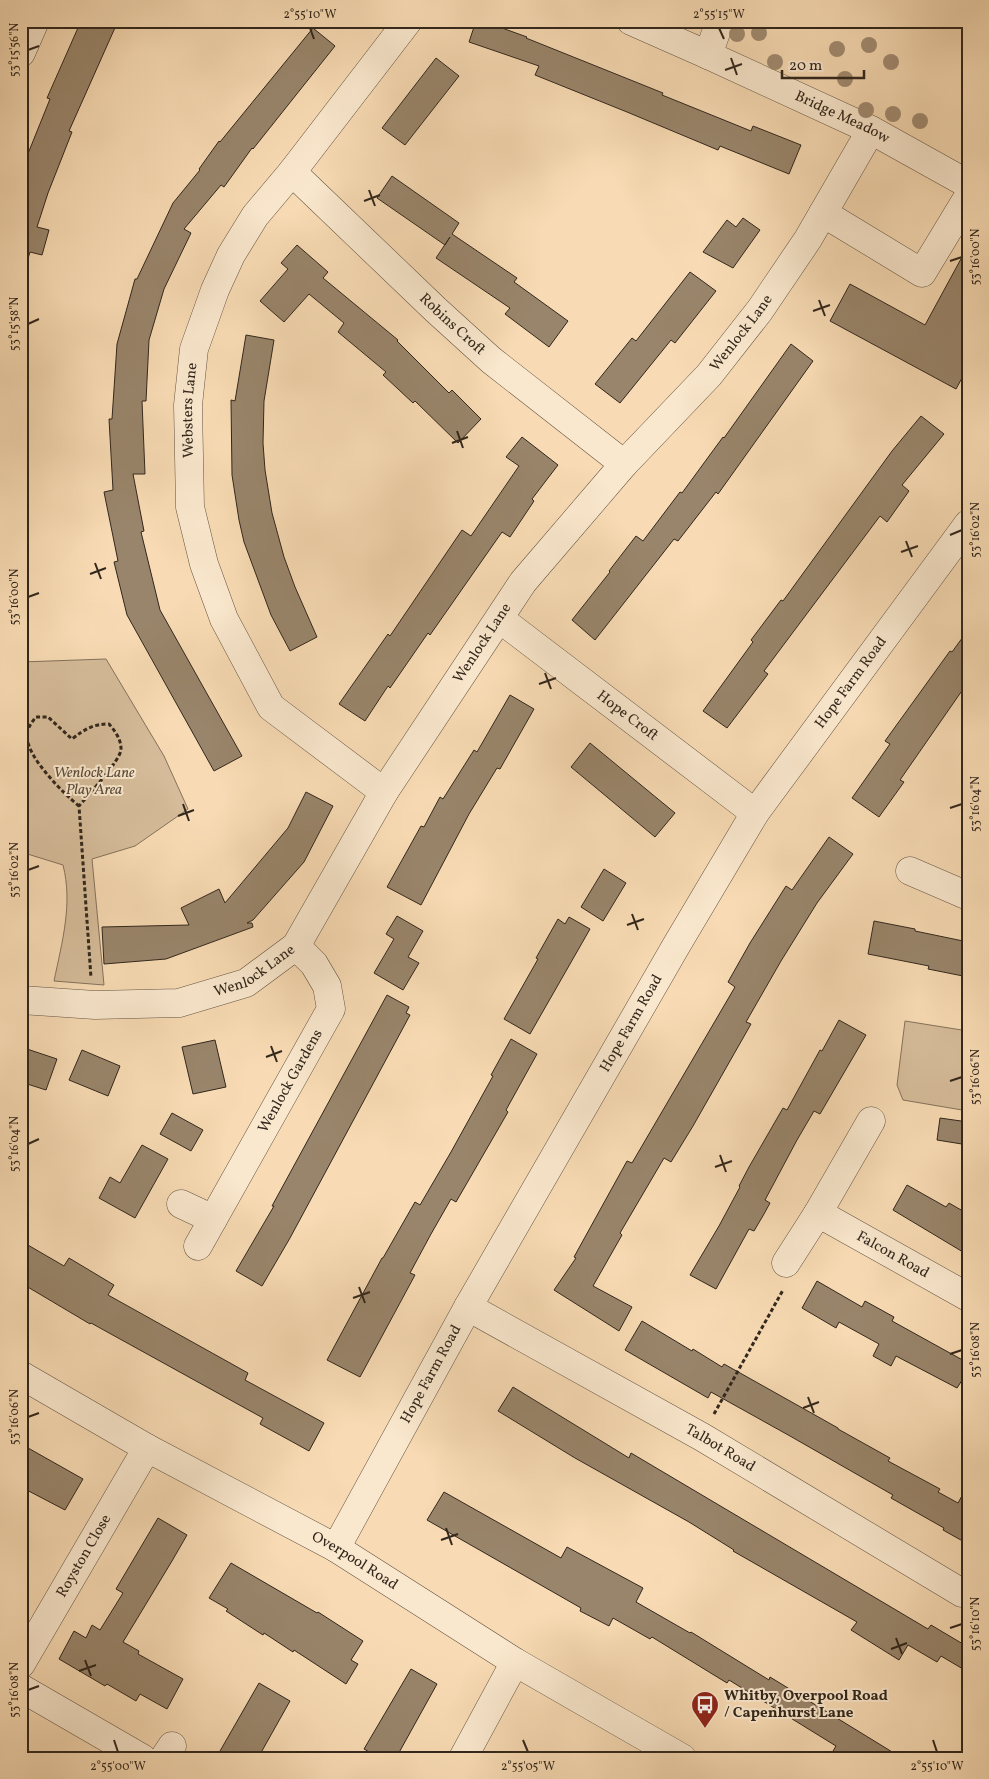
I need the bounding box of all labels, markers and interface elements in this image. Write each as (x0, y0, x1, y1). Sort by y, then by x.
text: 2°55'10"W (284, 7, 337, 23)
text: 2°55'15"W (693, 7, 745, 23)
text: 53°15'56"N (7, 23, 23, 77)
scale bar (782, 48, 864, 80)
text: 20 m (789, 56, 822, 77)
street label: Bridge Meadow (791, 86, 894, 149)
text: 53°16'00"N (968, 229, 984, 285)
street label: Robins Croft (414, 288, 490, 360)
street label: Wenlock Lane (705, 290, 778, 376)
text: 53°15'58"N (7, 297, 23, 351)
street label: Websters Lane (177, 362, 203, 458)
text: 53°16'02"N (968, 502, 984, 558)
text: 53°16'00"N (7, 569, 23, 625)
street label: Wenlock Lane (448, 599, 517, 687)
street label: Hope Farm Road (810, 632, 892, 733)
street label: Hope Croft (592, 686, 663, 746)
park label: Wenlock Lane Play Area (54, 763, 135, 801)
text: 53°16'04"N (968, 776, 984, 832)
text: 53°16'02"N (7, 842, 23, 898)
street label: Wenlock Lane (211, 940, 300, 1003)
street label: Hope Farm Road (595, 971, 668, 1076)
street label: Wenlock Gardens (253, 1026, 328, 1137)
text: 53°16'06"N (968, 1049, 984, 1105)
text: 53°16'04"N (7, 1116, 23, 1172)
street label: Falcon Road (853, 1226, 933, 1284)
street label: Hope Farm Road (396, 1321, 467, 1427)
text: 53°16'08"N (968, 1322, 984, 1378)
text: 53°16'06"N (7, 1389, 23, 1445)
street label: Talbot Road (681, 1419, 759, 1477)
street label: Royston Close (51, 1510, 117, 1602)
street label: Overpool Road (308, 1526, 402, 1595)
text: 53°16'10"N (968, 1597, 984, 1651)
text: 53°16'08"N (7, 1662, 23, 1718)
place label: Whitby, Overpool Road / Capenhurst Lane (724, 1686, 888, 1724)
bus stop icon: Whitby, Overpool Road / Capenhurst Lane (690, 1690, 720, 1729)
text: 2°55'00"W (90, 1759, 146, 1775)
text: 2°55'05"W (501, 1759, 555, 1775)
text: 2°55'10"W (911, 1759, 964, 1775)

